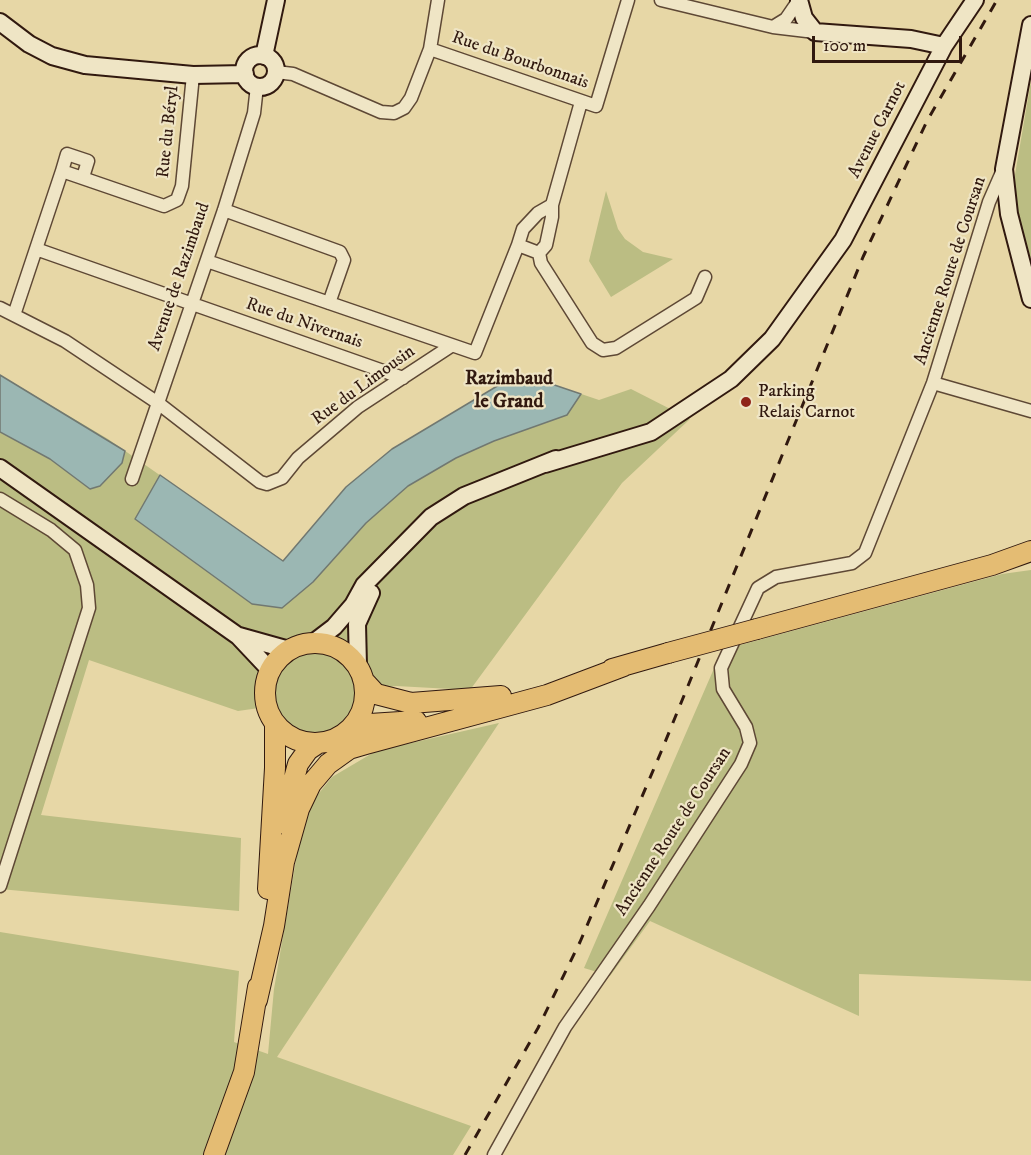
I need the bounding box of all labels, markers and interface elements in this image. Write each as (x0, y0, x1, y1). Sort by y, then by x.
scale bar (815, 24, 965, 62)
street label: Rue du Bourbonnais (449, 27, 591, 95)
text: 100 m (823, 35, 866, 57)
street label: Avenue Carnot (844, 78, 912, 182)
street label: Rue du Béryl (153, 85, 185, 179)
street label: Ancienne Route de Coursan (910, 174, 992, 368)
street label: Avenue de Razimbaud (145, 200, 215, 354)
street label: Rue du Nivernais (243, 294, 365, 354)
street label: Rue du Limousin (308, 341, 420, 431)
district label: Razimbaud le Grand (465, 368, 553, 415)
place label: Parking Relais Carnot (758, 381, 855, 424)
marker: Parking Relais Carnot (739, 395, 753, 409)
street label: Ancienne Route de Coursan (611, 744, 737, 920)

